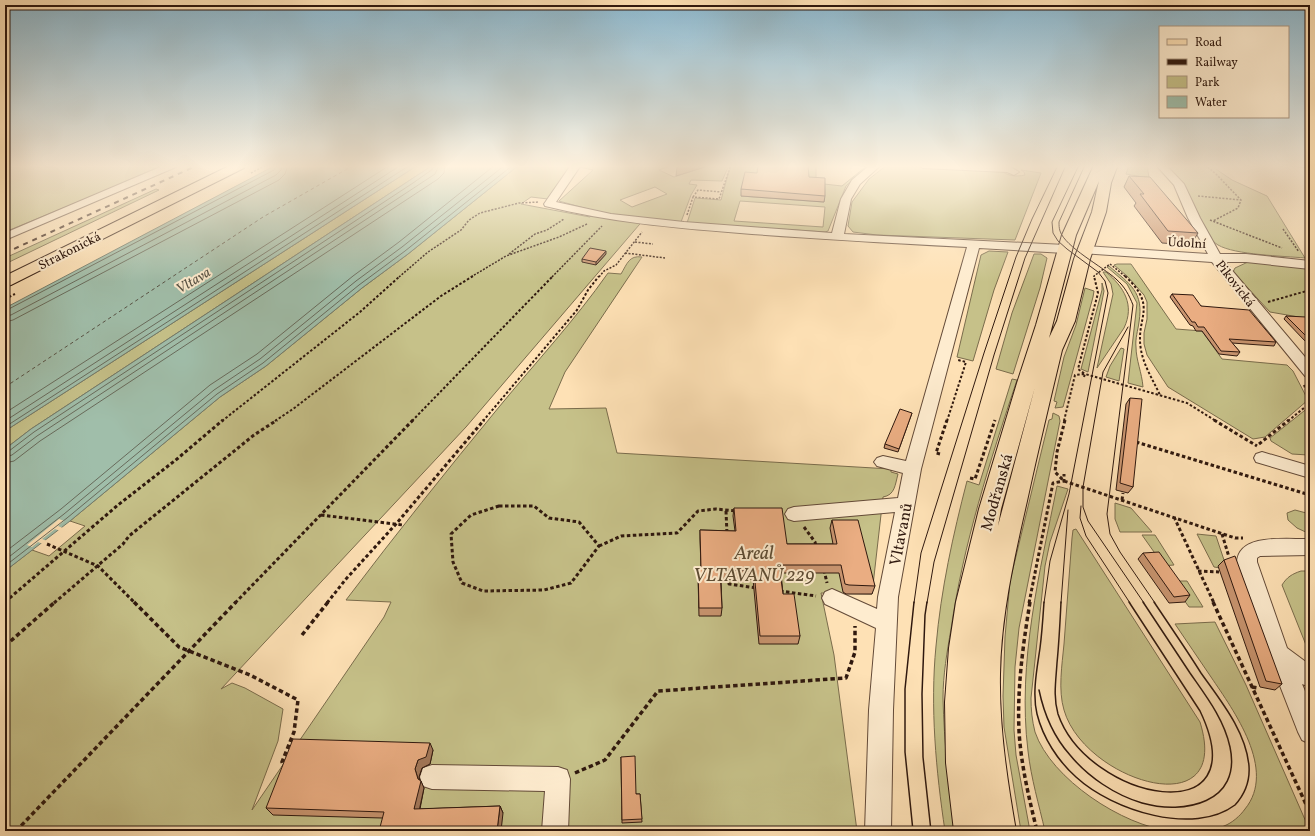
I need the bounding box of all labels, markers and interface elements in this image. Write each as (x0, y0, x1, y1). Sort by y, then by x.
legend (1159, 26, 1289, 118)
text: Road (1195, 35, 1222, 51)
text: Railway (1195, 55, 1238, 71)
text: Park (1195, 75, 1220, 91)
text: Water (1195, 95, 1227, 111)
street label: Strakonická (35, 228, 104, 275)
street label: Údolní (1167, 234, 1207, 254)
street label: Pikovická (1210, 257, 1258, 311)
water label: Vltava (173, 263, 215, 299)
street label: Modřanská (976, 451, 1020, 534)
street label: Vltavanů (885, 501, 919, 568)
park label: Areál VLTAVANŮ 229 (693, 541, 815, 589)

